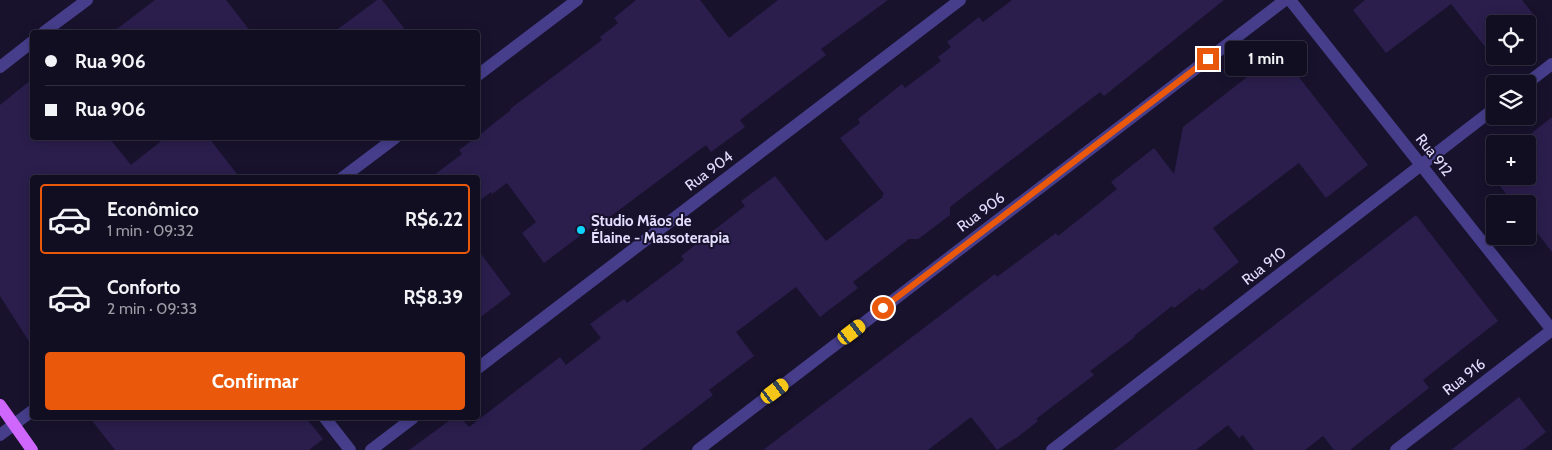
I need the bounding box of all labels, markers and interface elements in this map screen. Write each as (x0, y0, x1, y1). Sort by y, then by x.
map controls (1486, 15, 1536, 245)
button: locate (1486, 15, 1536, 65)
callout: 1 min (1226, 42, 1308, 76)
route end (1197, 48, 1219, 70)
text: 1 min (1248, 49, 1284, 68)
text: Rua 906 (75, 50, 146, 73)
button: layers (1486, 75, 1536, 125)
text: Rua 906 (75, 98, 146, 121)
street label: Rua 912 (1412, 130, 1456, 180)
button: + (1486, 135, 1536, 185)
street label: Rua 904 (682, 147, 737, 195)
street label: Rua 906 (954, 188, 1008, 236)
button: − (1486, 195, 1536, 245)
icon: car (47, 197, 92, 242)
text: Econômico (107, 198, 199, 221)
text: R$6.22 (405, 208, 463, 231)
place label: Studio Mãos de Élaine - Massoterapia (591, 212, 730, 247)
text: 1 min · 09:32 (107, 221, 194, 240)
marker: Studio Mãos de Élaine - Massoterapia (575, 224, 587, 236)
street label: Rua 910 (1238, 243, 1290, 289)
icon: car (47, 275, 92, 320)
text: Conforto (107, 276, 180, 299)
text: R$8.39 (403, 286, 463, 309)
route start (872, 297, 894, 319)
text: 2 min · 09:33 (107, 299, 197, 318)
car (835, 317, 868, 347)
button: Confirmar (45, 352, 465, 410)
street label: Rua 916 (1439, 355, 1489, 399)
car (758, 376, 791, 406)

